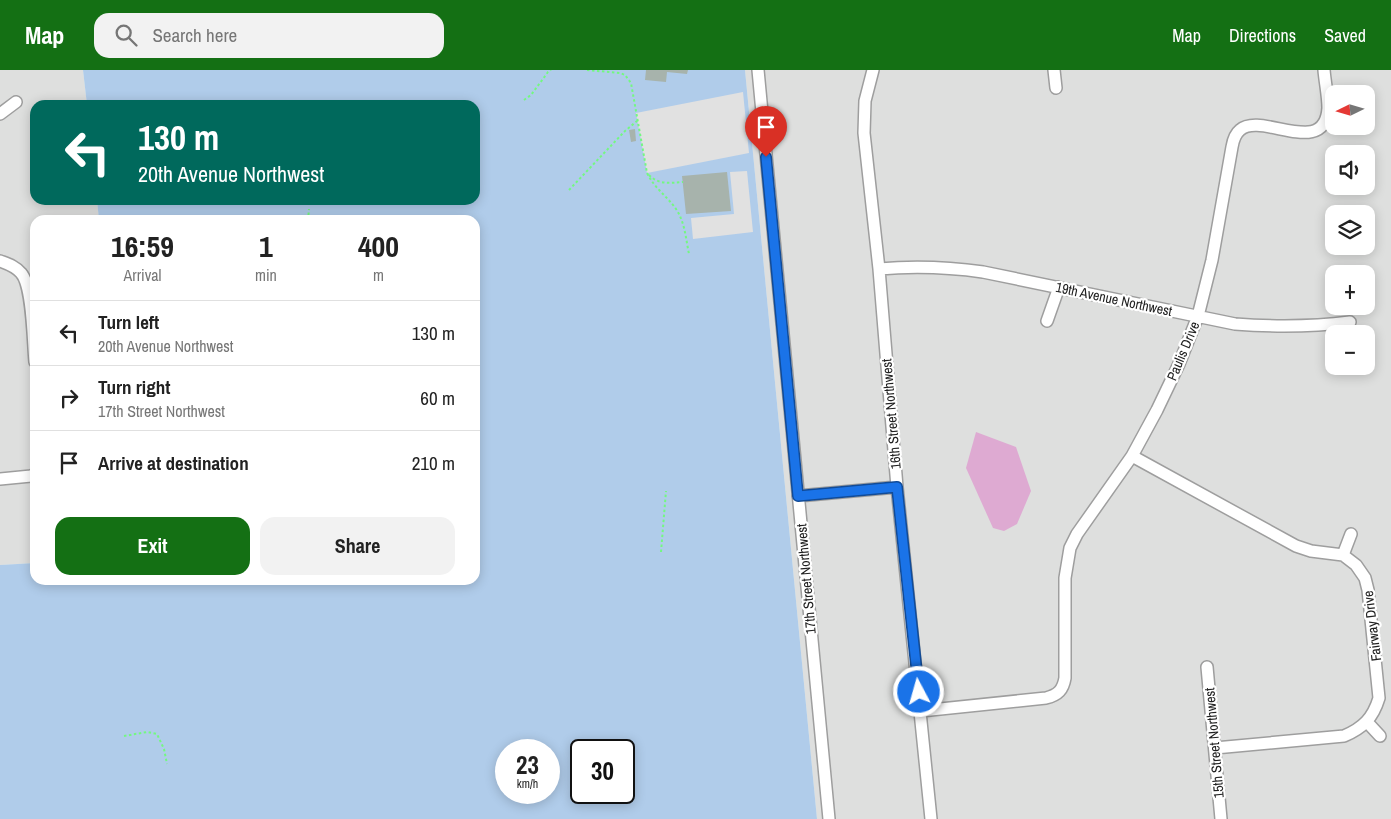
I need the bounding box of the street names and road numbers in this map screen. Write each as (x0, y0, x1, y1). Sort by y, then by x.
street label: 19th Avenue Northwest (1054, 278, 1174, 320)
street label: Paulis Drive (1162, 319, 1204, 383)
street label: 16th Street Northwest (877, 358, 905, 470)
street label: 17th Street Northwest (792, 523, 820, 635)
street label: Fairway Drive (1359, 590, 1385, 662)
street label: 15th Street Northwest (1200, 687, 1228, 799)

